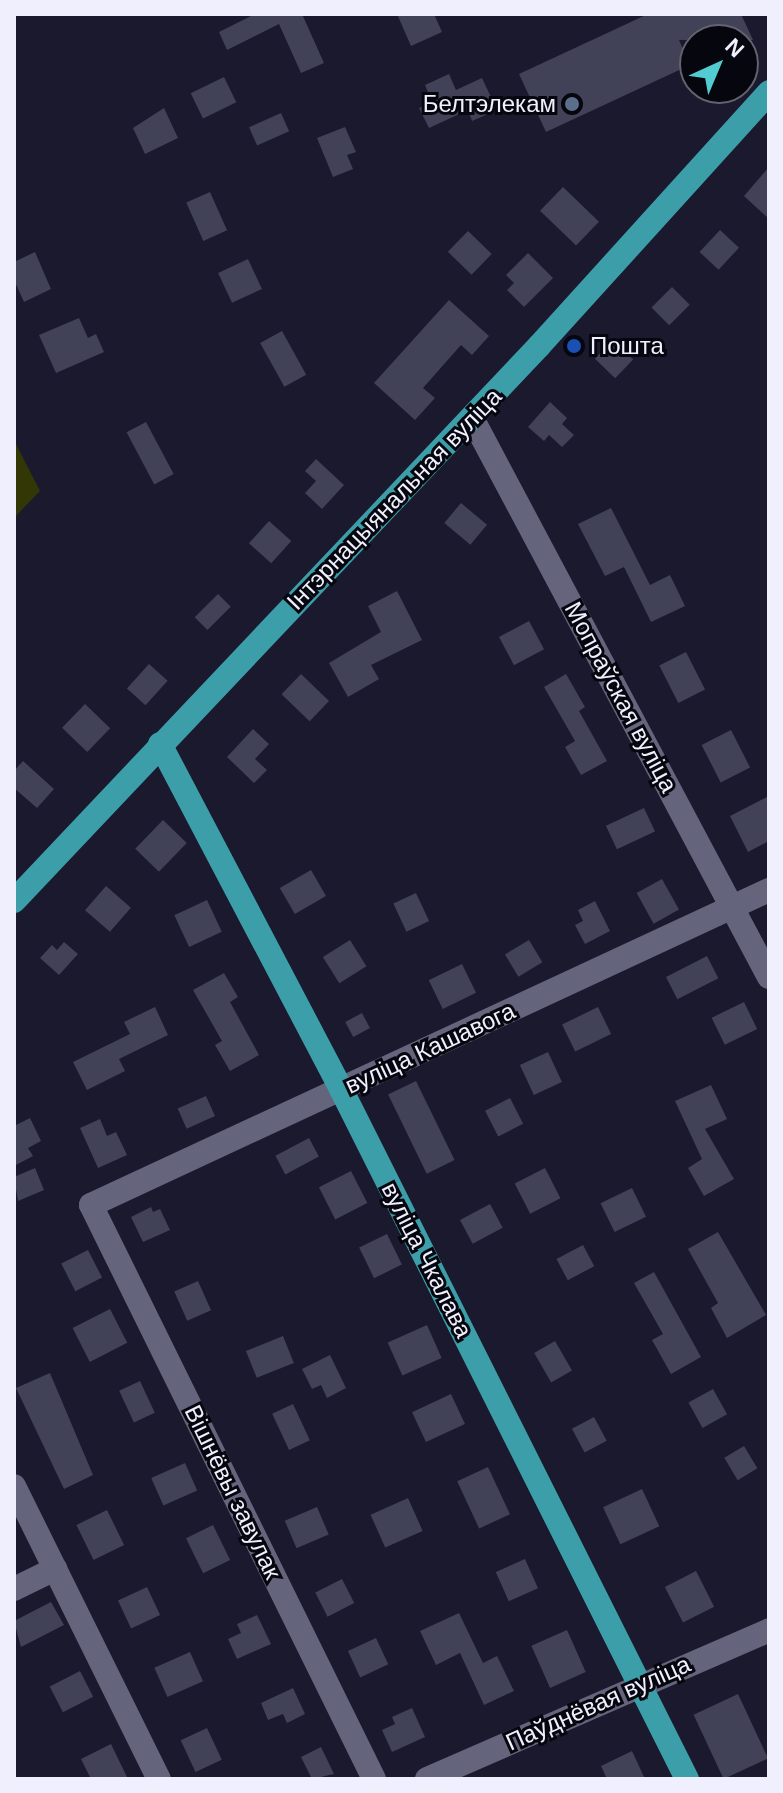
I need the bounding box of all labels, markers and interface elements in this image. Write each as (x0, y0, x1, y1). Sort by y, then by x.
north arrow (679, 24, 759, 104)
text: N (720, 33, 749, 62)
place label: Белтэлекам (423, 90, 556, 118)
marker: Белтэлекам (563, 95, 581, 113)
place label: Пошта (590, 332, 664, 360)
marker: Пошта (565, 337, 583, 355)
street label: Інтэрнацыянальная вуліца (281, 382, 507, 616)
street label: Мопраўская вуліца (559, 597, 683, 797)
street label: вуліца Кашавога (340, 996, 520, 1100)
street label: вуліца Чкалава (376, 1178, 478, 1342)
street label: Вішнёвы завулак (178, 1400, 288, 1584)
street label: Паўднёвая вуліца (501, 1649, 695, 1757)

